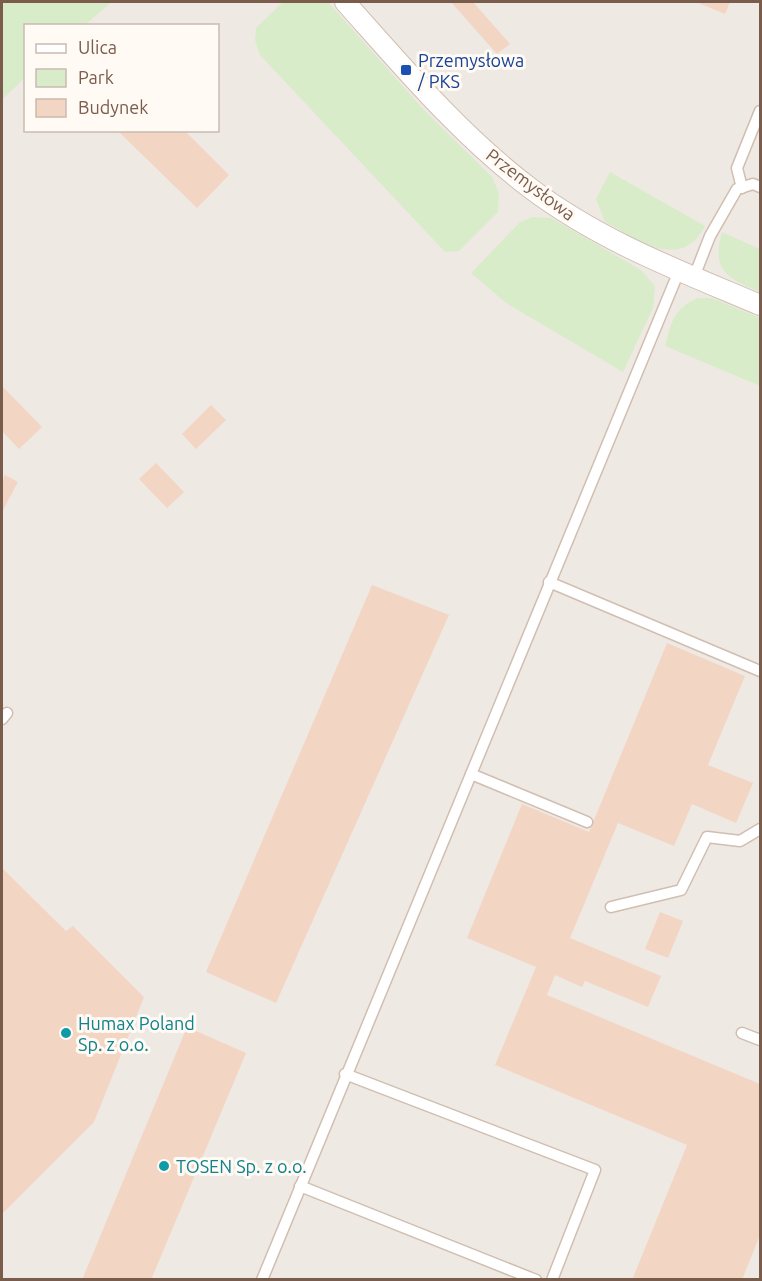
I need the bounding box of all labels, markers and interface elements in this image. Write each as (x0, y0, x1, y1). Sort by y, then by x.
legend (24, 24, 219, 132)
text: Ulica (78, 37, 117, 57)
place label: Przemysłowa / PKS (417, 50, 524, 91)
marker: Przemysłowa / PKS (399, 63, 413, 77)
text: Park (78, 67, 114, 87)
text: Budynek (78, 97, 148, 117)
street label: Przemysłowa (483, 144, 579, 224)
place label: Humax Poland Sp. z o.o. (78, 1013, 195, 1054)
marker: Humax Poland Sp. z o.o. (59, 1026, 73, 1040)
place label: TOSEN Sp. z o.o. (176, 1156, 307, 1176)
marker: TOSEN Sp. z o.o. (157, 1159, 171, 1173)

